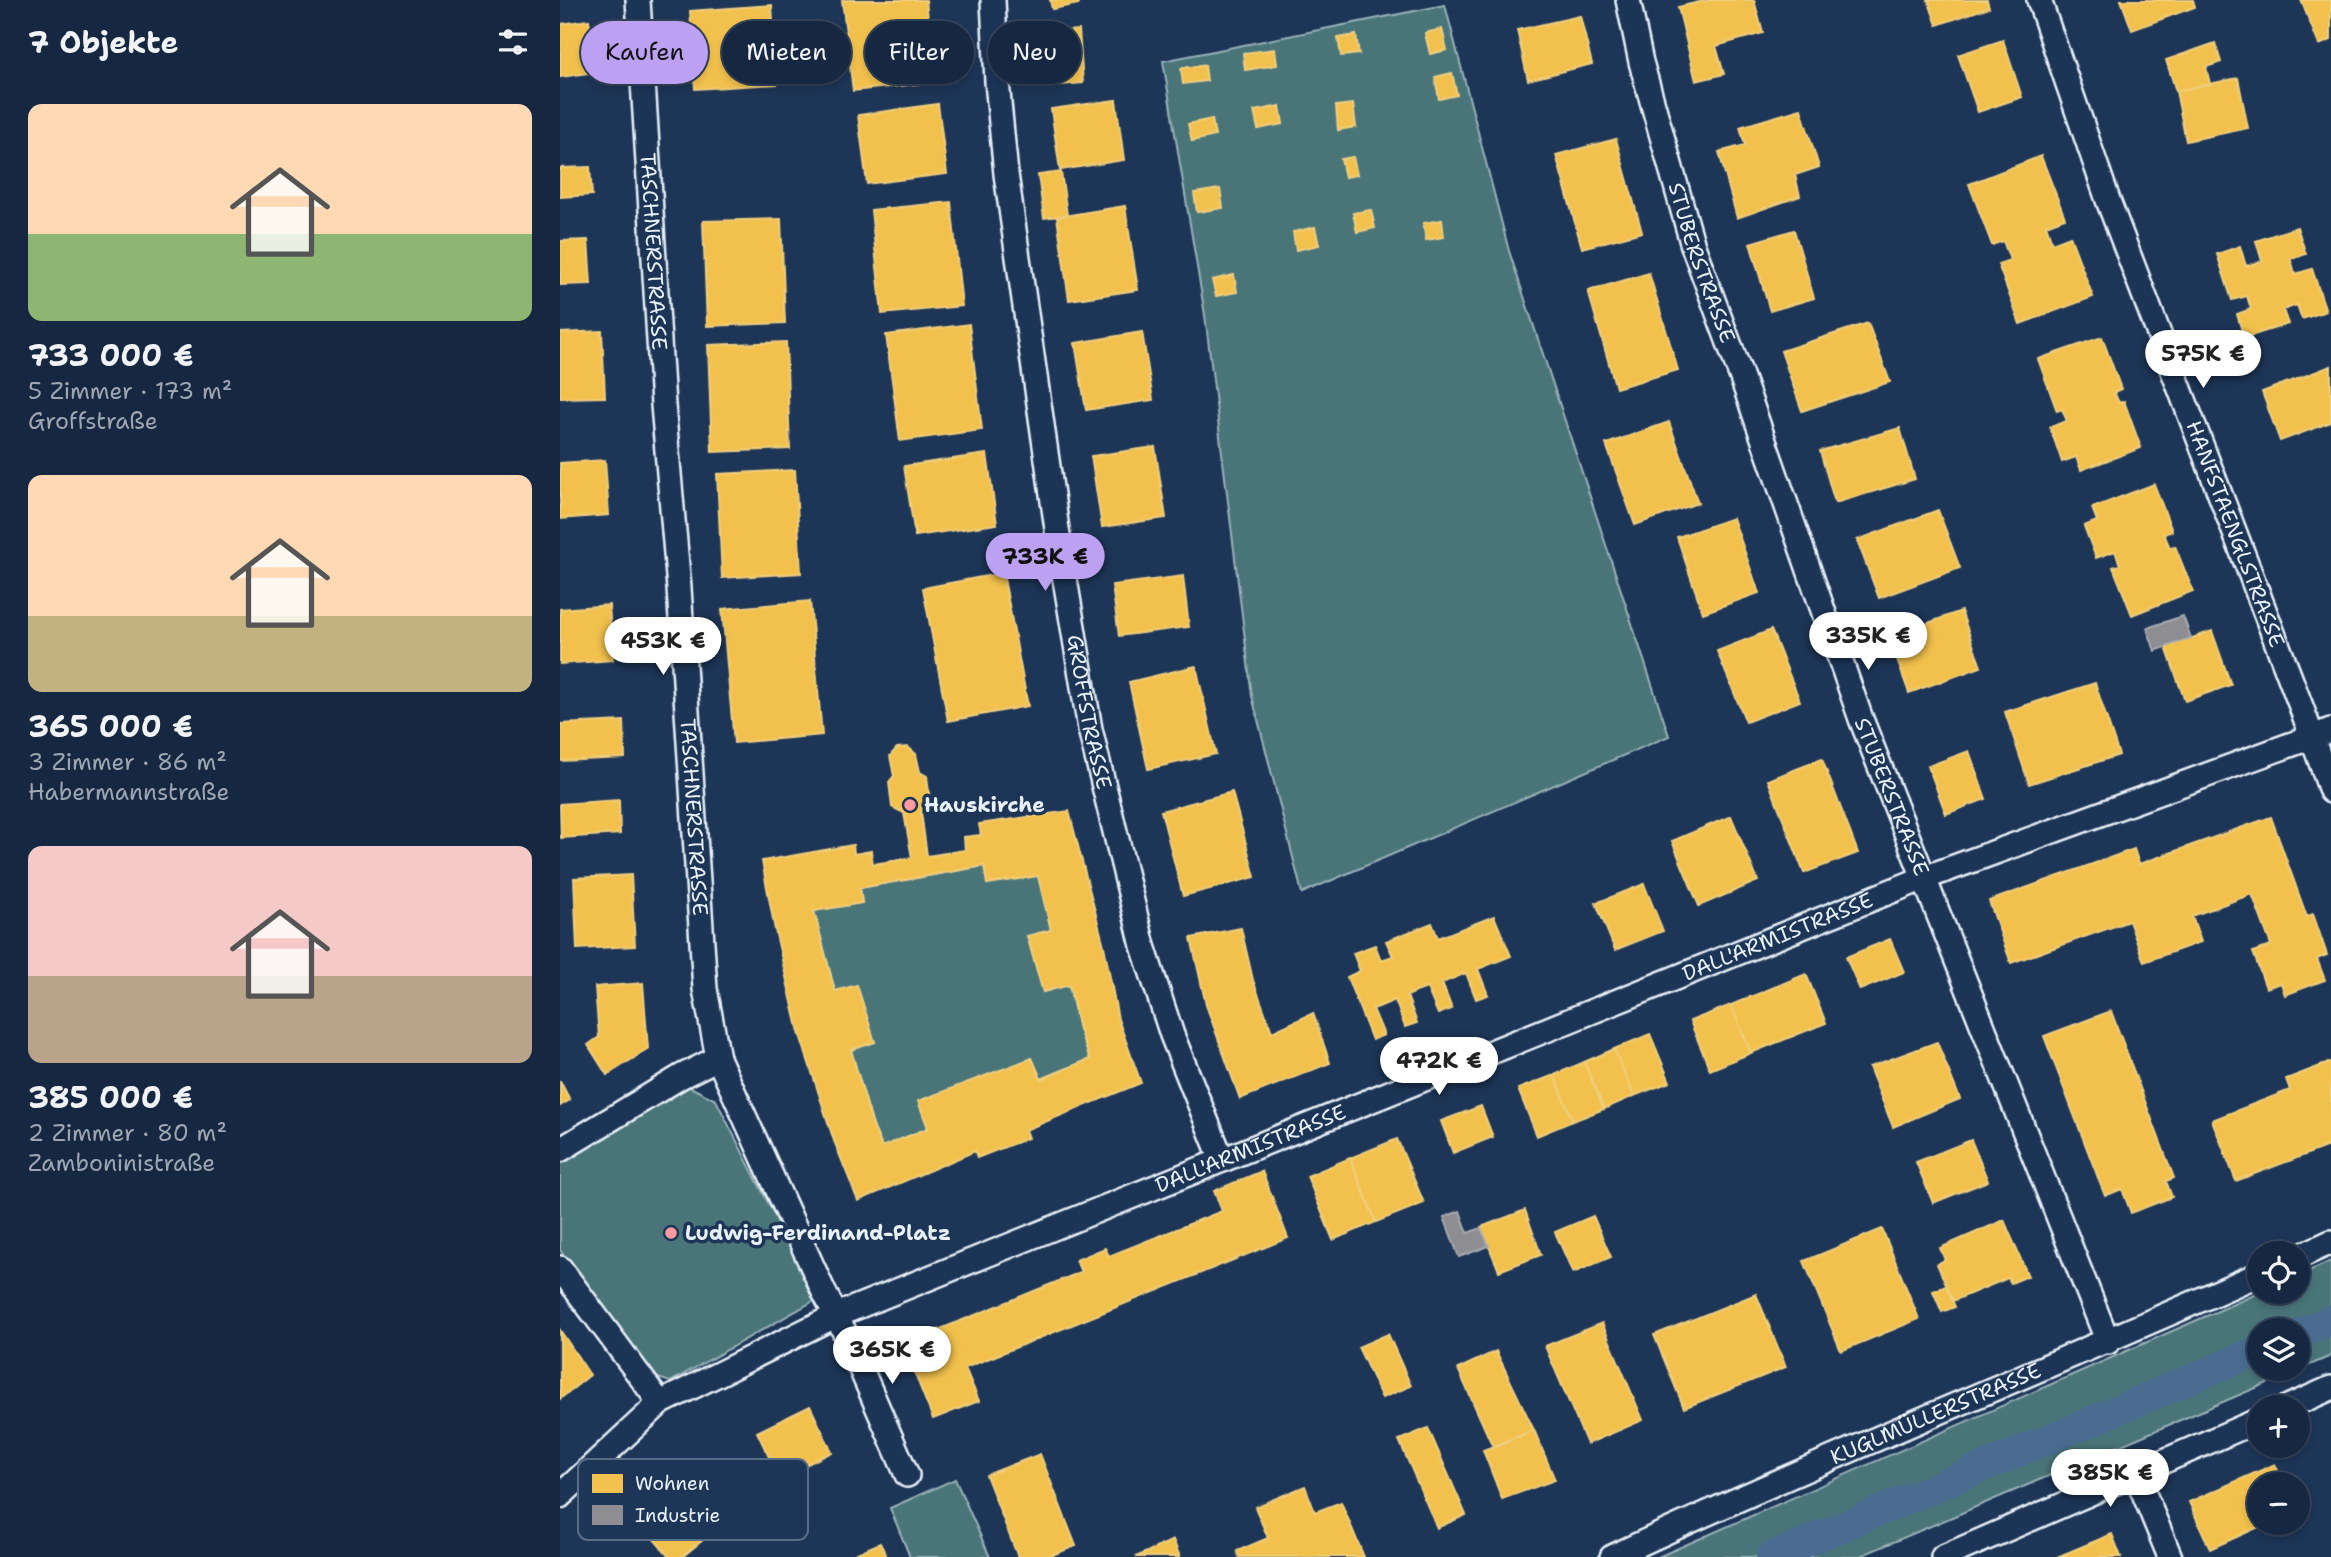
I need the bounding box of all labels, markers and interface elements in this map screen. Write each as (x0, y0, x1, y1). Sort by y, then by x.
chip: Kaufen (581, 21, 708, 84)
chip: Mieten (722, 21, 851, 84)
chip: Filter (865, 21, 974, 84)
chip: Neu (988, 21, 1081, 84)
text: 7 Objekte (28, 22, 178, 63)
icon: filters (494, 23, 532, 61)
icon: home (217, 149, 343, 275)
street label: TASCHNERSTRASSE (633, 152, 674, 351)
street label: STUBERSTRASSE (1662, 179, 1742, 347)
pin: 575K € (2146, 330, 2260, 390)
text: 733 000 € (28, 335, 194, 376)
text: 575K € (2161, 338, 2245, 368)
text: 5 Zimmer · 173 m² (28, 376, 232, 406)
text: Groffstraße (28, 406, 158, 436)
street label: HANFSTAENGLSTRASSE (2179, 417, 2291, 651)
icon: home (217, 520, 343, 646)
pin: 733K € (988, 534, 1102, 593)
text: 733K € (1002, 541, 1088, 571)
pin: 335K € (1811, 612, 1925, 672)
pin: 453K € (606, 618, 720, 677)
text: 335K € (1825, 620, 1911, 650)
text: 453K € (620, 625, 706, 655)
street label: GROFFSTRASSE (1060, 633, 1118, 792)
text: 365 000 € (28, 706, 193, 747)
street label: STUBERSTRASSE (1848, 713, 1936, 880)
street label: TASCHNERSTRASSE (673, 718, 714, 917)
text: 3 Zimmer · 86 m² (28, 747, 227, 777)
text: Habermannstraße (28, 777, 230, 807)
place label: Hauskirche (924, 791, 1045, 819)
marker: Hauskirche (902, 797, 918, 813)
street label: DALL'ARMISTRASSE (1678, 886, 1877, 988)
icon: home (217, 891, 343, 1017)
pin: 472K € (1382, 1038, 1496, 1097)
text: 472K € (1396, 1045, 1482, 1075)
text: 385 000 € (28, 1077, 193, 1118)
street label: DALL'ARMISTRASSE (1151, 1098, 1350, 1200)
text: 2 Zimmer · 80 m² (28, 1118, 227, 1148)
text: Zamboninistraße (28, 1148, 215, 1178)
place label: Ludwig-Ferdinand-Platz (685, 1219, 951, 1247)
marker: Ludwig-Ferdinand-Platz (663, 1225, 679, 1241)
map controls (2247, 1241, 2310, 1535)
button: locate (2247, 1241, 2310, 1304)
button: layers (2247, 1318, 2310, 1381)
pin: 365K € (835, 1326, 949, 1386)
text: 365K € (849, 1334, 935, 1364)
street label: KUGLMÜLLERSTRASSE (1826, 1356, 2045, 1471)
button: + (2247, 1395, 2310, 1458)
pin: 385K € (2053, 1450, 2167, 1509)
text: 385K € (2067, 1457, 2153, 1487)
legend (578, 1459, 808, 1540)
text: Wohnen (635, 1471, 709, 1496)
button: − (2247, 1472, 2310, 1535)
text: Industrie (635, 1503, 720, 1528)

